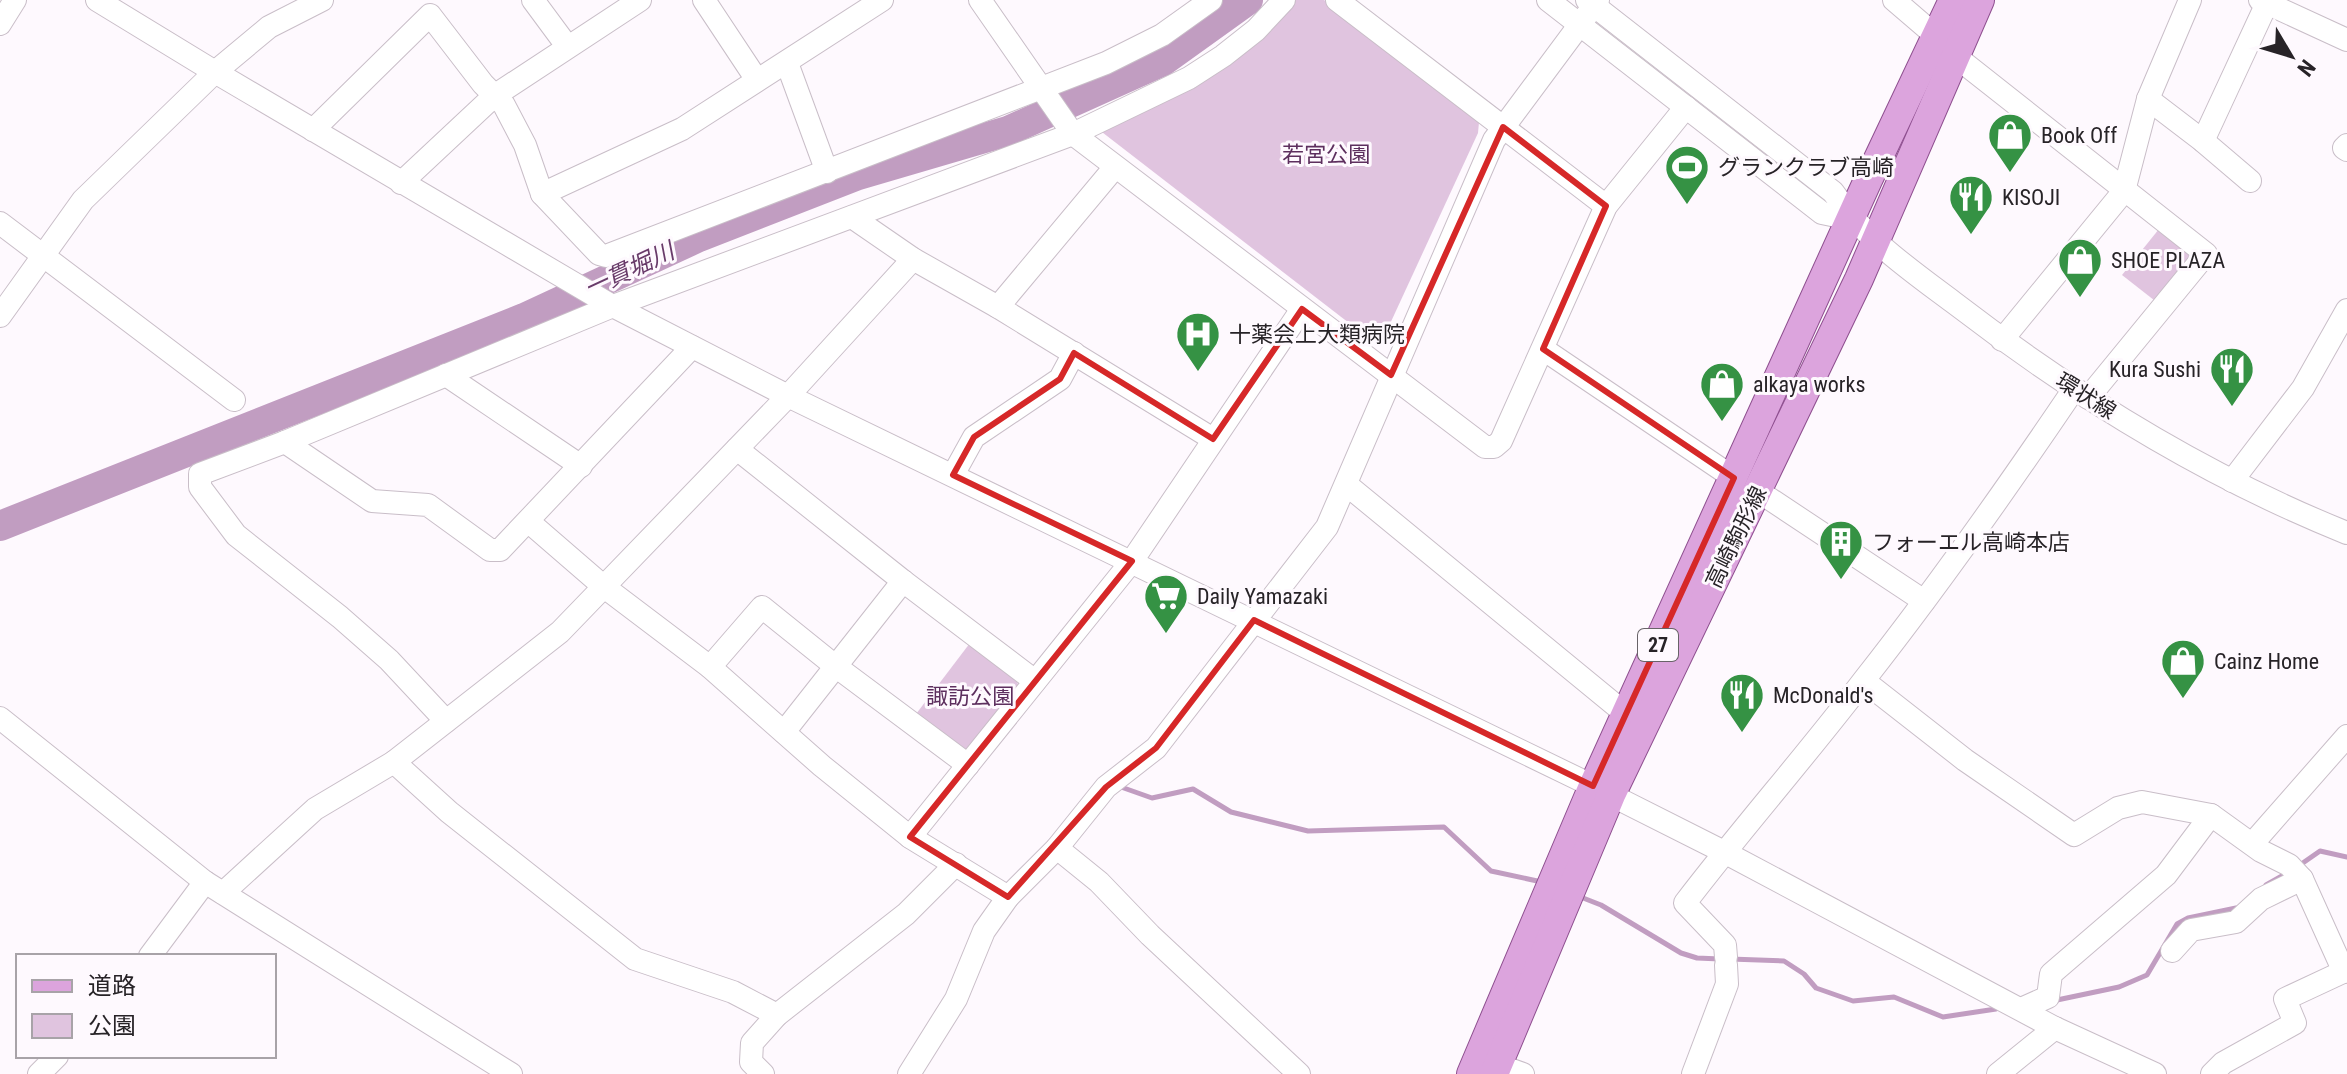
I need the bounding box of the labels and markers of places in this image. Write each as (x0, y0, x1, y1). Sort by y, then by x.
shop icon: Book Off (1986, 111, 2034, 174)
place label: Book Off (2041, 123, 2117, 148)
sports icon: グランクラブ高崎 (1663, 143, 1711, 206)
place label: グランクラブ高崎 (1718, 155, 1894, 180)
restaurant icon: KISOJI (1947, 173, 1995, 236)
place label: KISOJI (2002, 185, 2060, 210)
shop icon: SHOE PLAZA (2056, 236, 2104, 299)
place label: SHOE PLAZA (2111, 248, 2225, 273)
hospital icon: 十薬会上大類病院 (1174, 310, 1222, 373)
place label: 十薬会上大類病院 (1229, 322, 1405, 347)
restaurant icon: Kura Sushi (2208, 345, 2256, 408)
place label: Kura Sushi (2109, 357, 2201, 382)
shop icon: alkaya works (1698, 360, 1746, 423)
place label: alkaya works (1753, 372, 1865, 397)
building icon: フォーエル高崎本店 (1817, 518, 1865, 581)
place label: フォーエル高崎本店 (1872, 530, 2070, 555)
supermarket icon: Daily Yamazaki (1142, 572, 1190, 635)
place label: Daily Yamazaki (1197, 584, 1328, 609)
shop icon: Cainz Home (2159, 637, 2207, 700)
place label: Cainz Home (2214, 649, 2319, 674)
restaurant icon: McDonald's (1718, 671, 1766, 734)
place label: McDonald's (1773, 683, 1874, 708)

